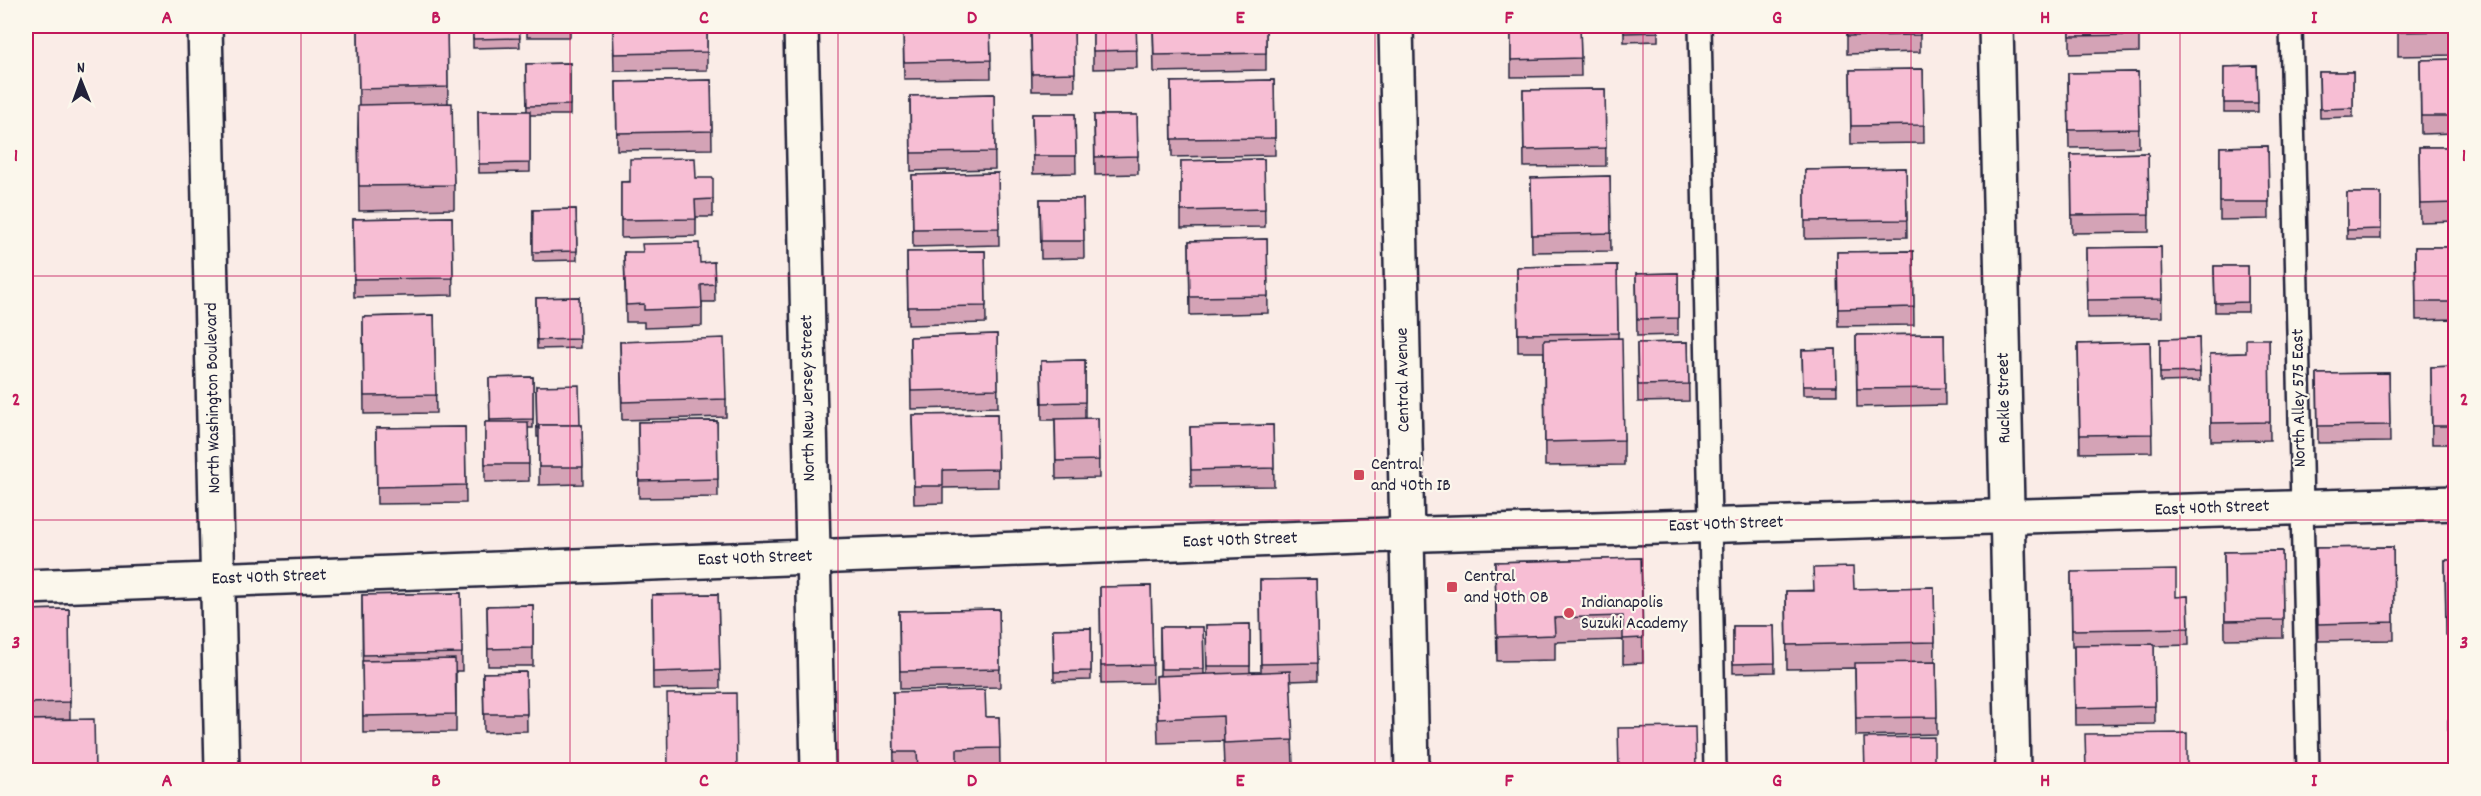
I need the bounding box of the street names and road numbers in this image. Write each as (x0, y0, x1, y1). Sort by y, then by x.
street label: North Washington Boulevard (200, 302, 228, 494)
street label: North New Jersey Street (795, 314, 823, 482)
street label: Central Avenue (1391, 327, 1417, 432)
street label: North Alley 575 East (2286, 328, 2314, 468)
street label: Ruckle Street (1992, 352, 2018, 444)
street label: East 40th Street (2154, 494, 2270, 523)
street label: East 40th Street (1668, 510, 1784, 539)
street label: East 40th Street (1182, 526, 1298, 555)
street label: East 40th Street (697, 544, 813, 573)
street label: East 40th Street (211, 563, 327, 592)

